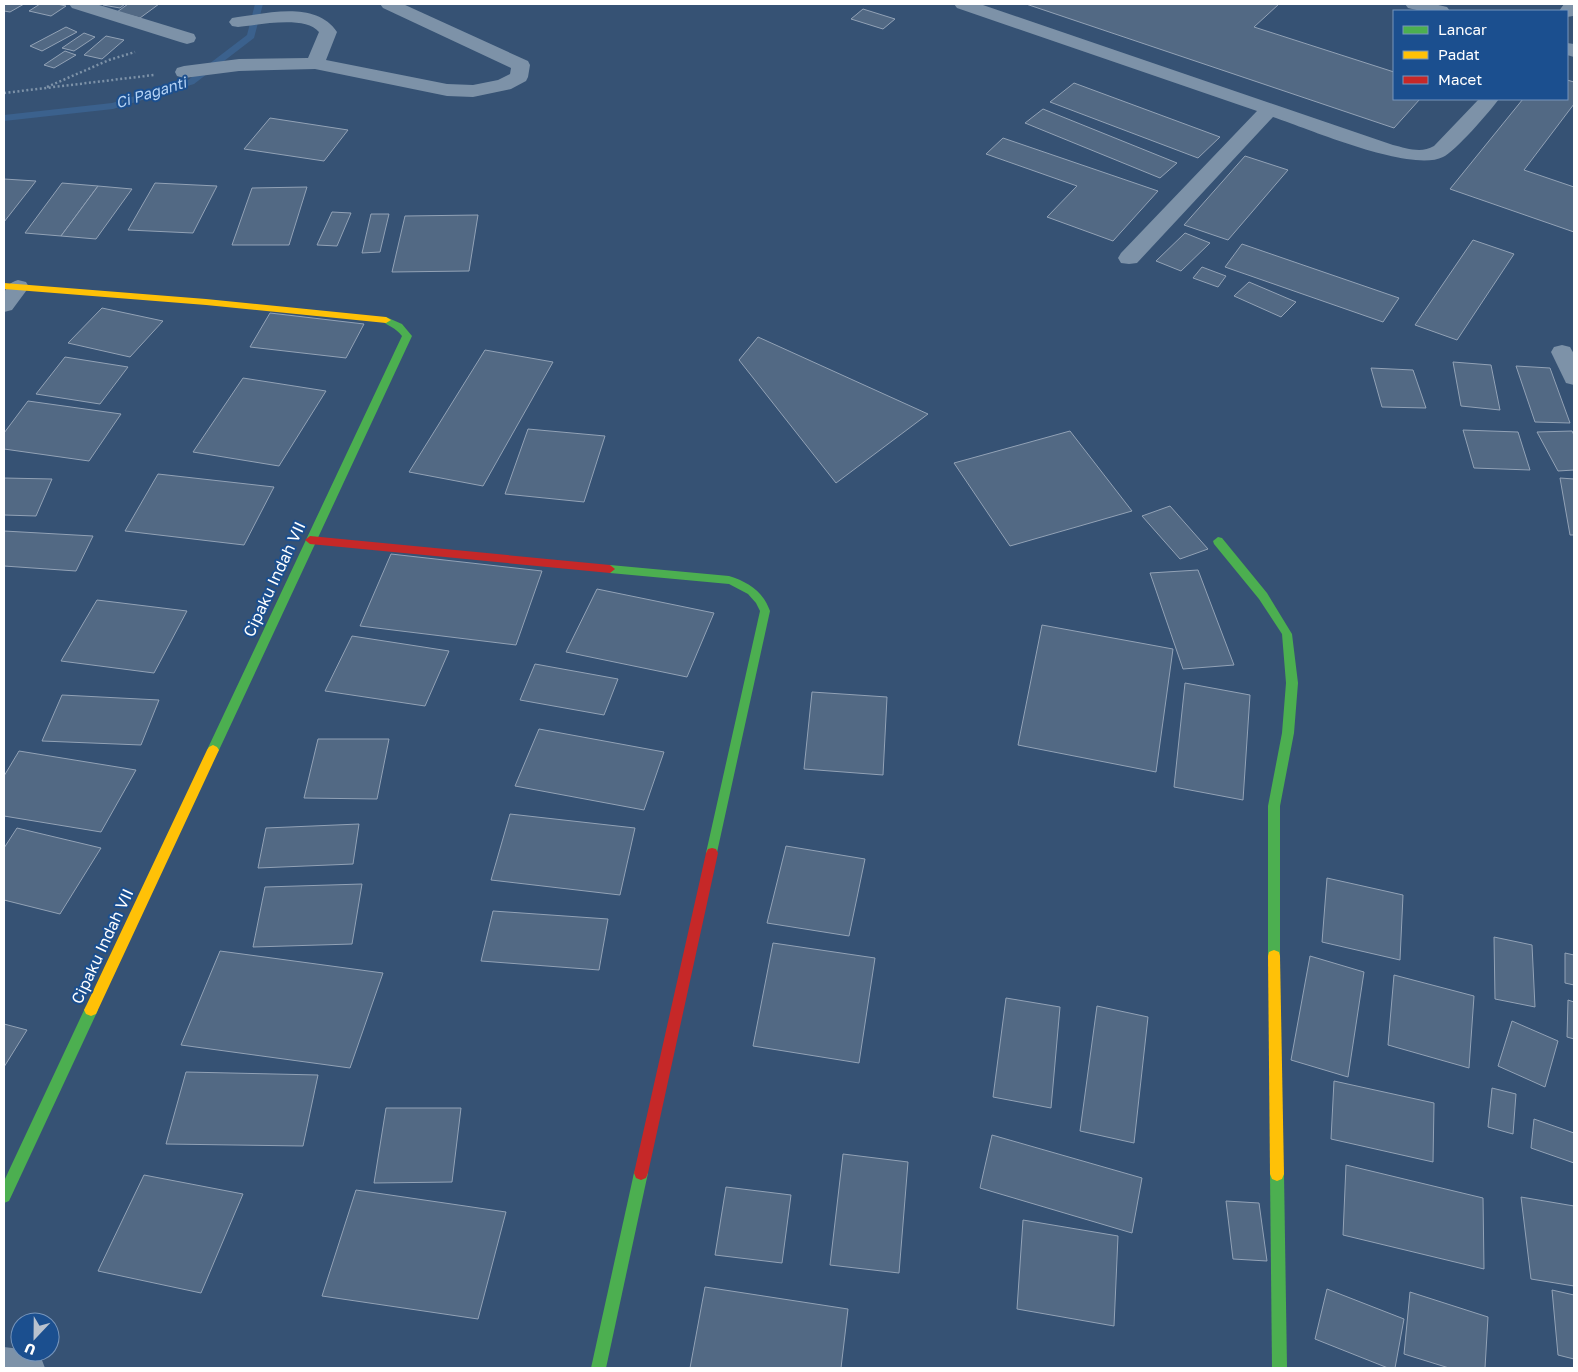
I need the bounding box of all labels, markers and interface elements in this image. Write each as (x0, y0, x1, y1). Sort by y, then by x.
legend (1393, 10, 1568, 100)
text: Lancar (1438, 20, 1487, 38)
text: Padat (1438, 45, 1480, 63)
text: Macet (1438, 70, 1482, 88)
water label: Ci Paganti (113, 72, 190, 112)
street label: Cipaku Indah VII (238, 518, 310, 640)
street label: Cipaku Indah VII (66, 885, 138, 1007)
north arrow (10, 1312, 60, 1362)
text: U (22, 1340, 38, 1359)

